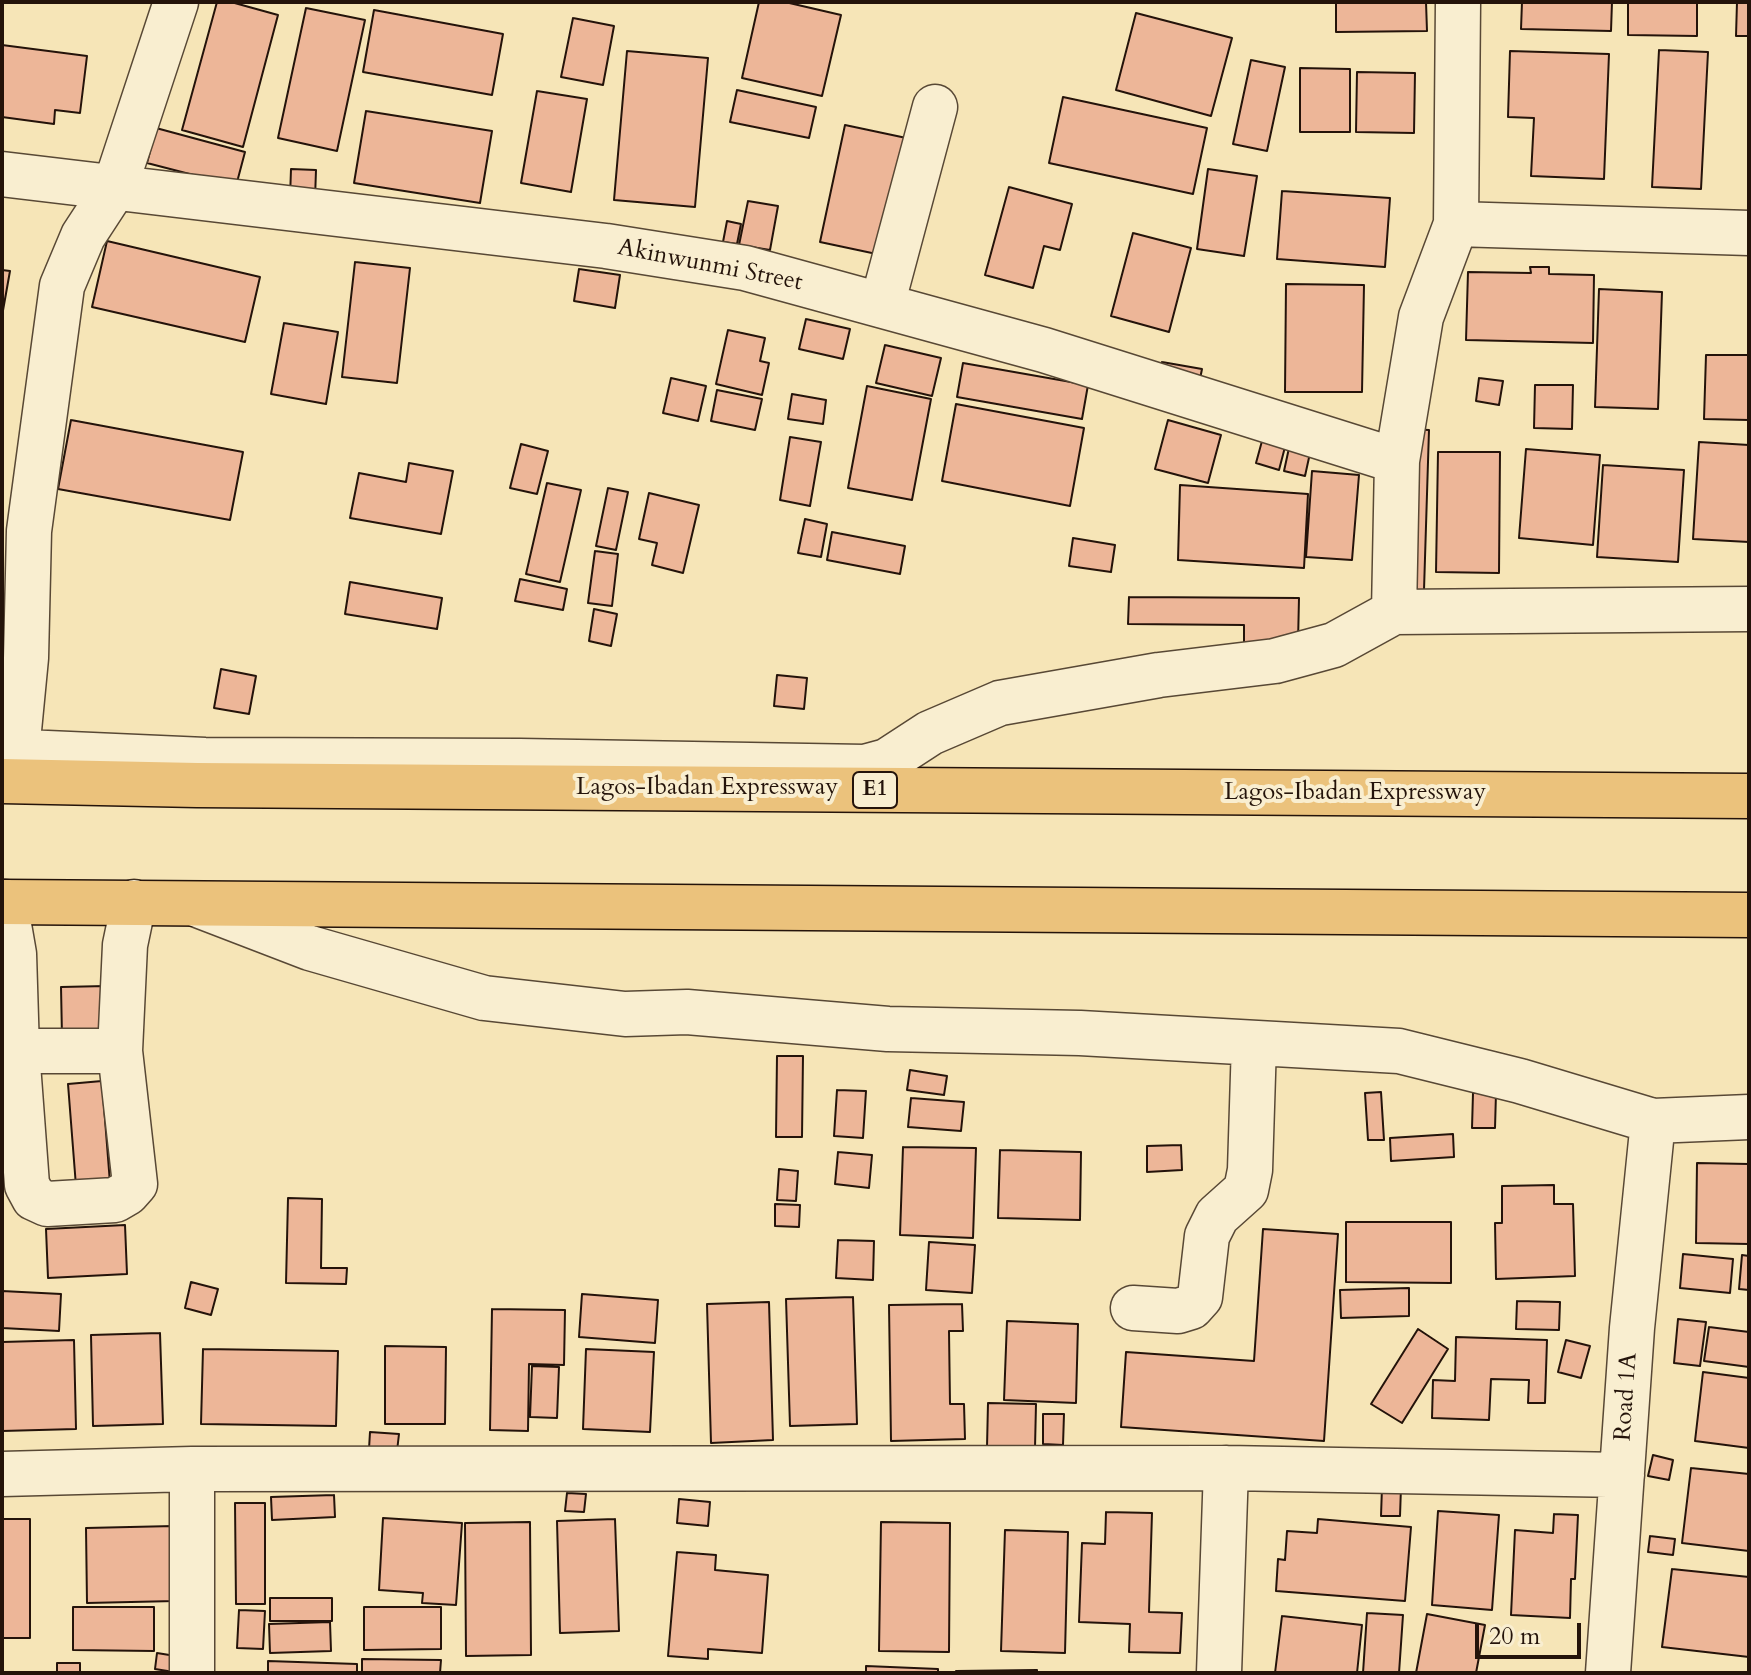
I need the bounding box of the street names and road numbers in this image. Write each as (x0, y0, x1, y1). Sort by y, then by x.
street label: Akinwunmi Street (615, 234, 805, 298)
road number: E1 (853, 772, 897, 808)
street label: Lagos-Ibadan Expressway (576, 774, 838, 802)
street label: Lagos-Ibadan Expressway (1224, 779, 1486, 807)
street label: Road 1A (1610, 1352, 1644, 1442)

